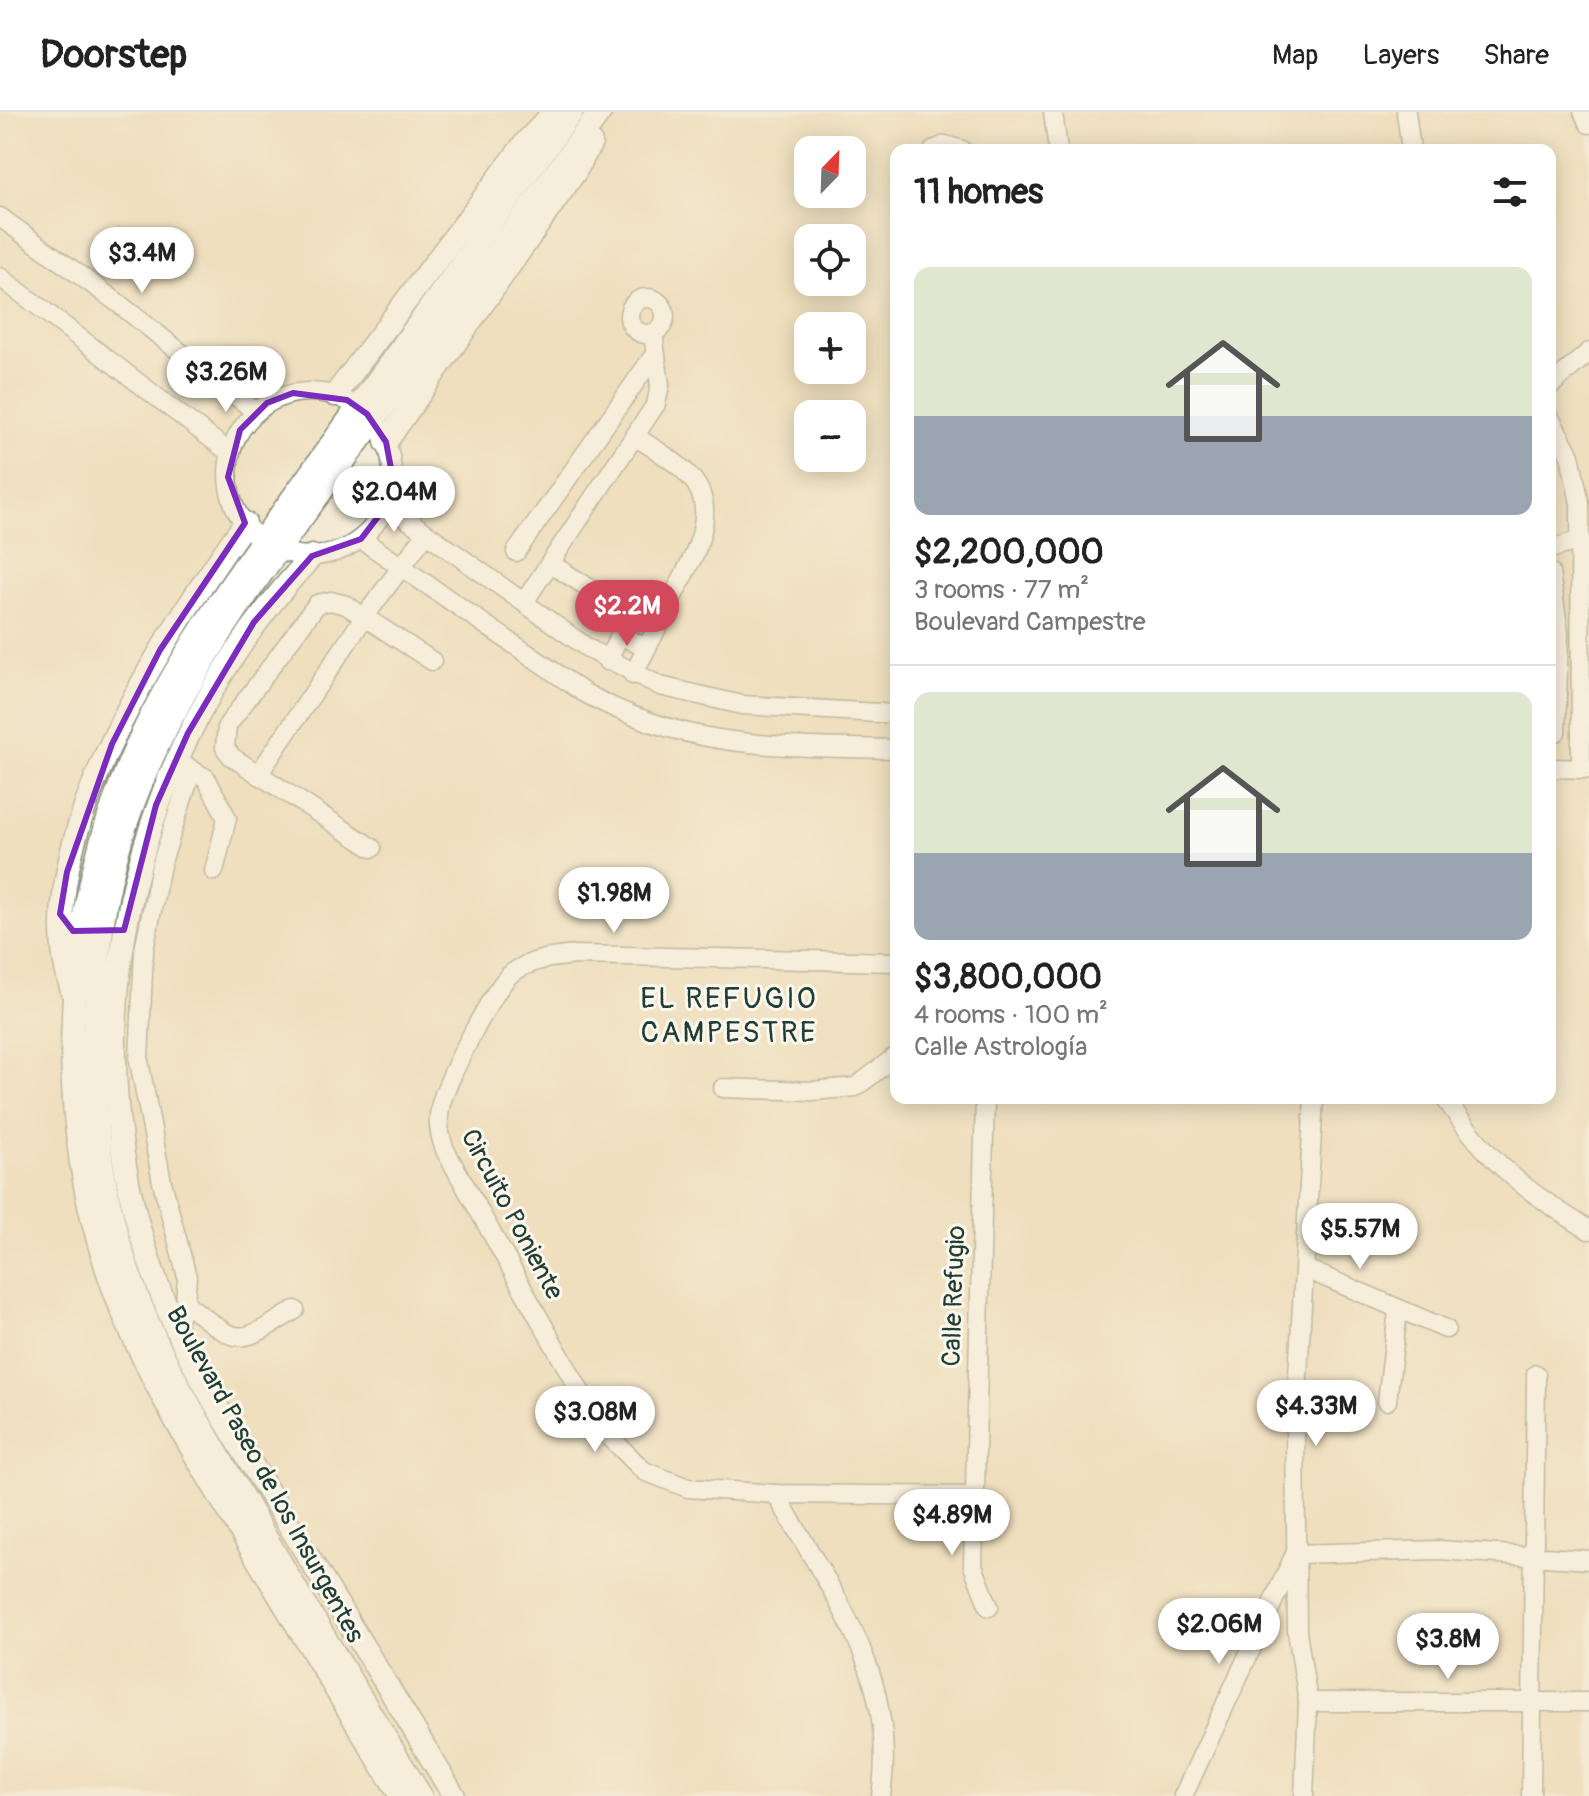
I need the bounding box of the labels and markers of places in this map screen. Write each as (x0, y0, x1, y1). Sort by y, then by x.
pin: $3.4M (86, 227, 198, 295)
pin: $3.26M (161, 346, 291, 414)
pin: $2.04M (329, 466, 459, 534)
pin: $2.2M (571, 580, 683, 648)
pin: $1.98M (549, 867, 679, 935)
pin: $5.57M (1295, 1203, 1425, 1271)
pin: $4.33M (1251, 1380, 1381, 1448)
pin: $3.08M (530, 1386, 660, 1454)
pin: $4.89M (887, 1489, 1017, 1557)
pin: $2.06M (1154, 1598, 1284, 1666)
pin: $3.8M (1392, 1613, 1504, 1681)

